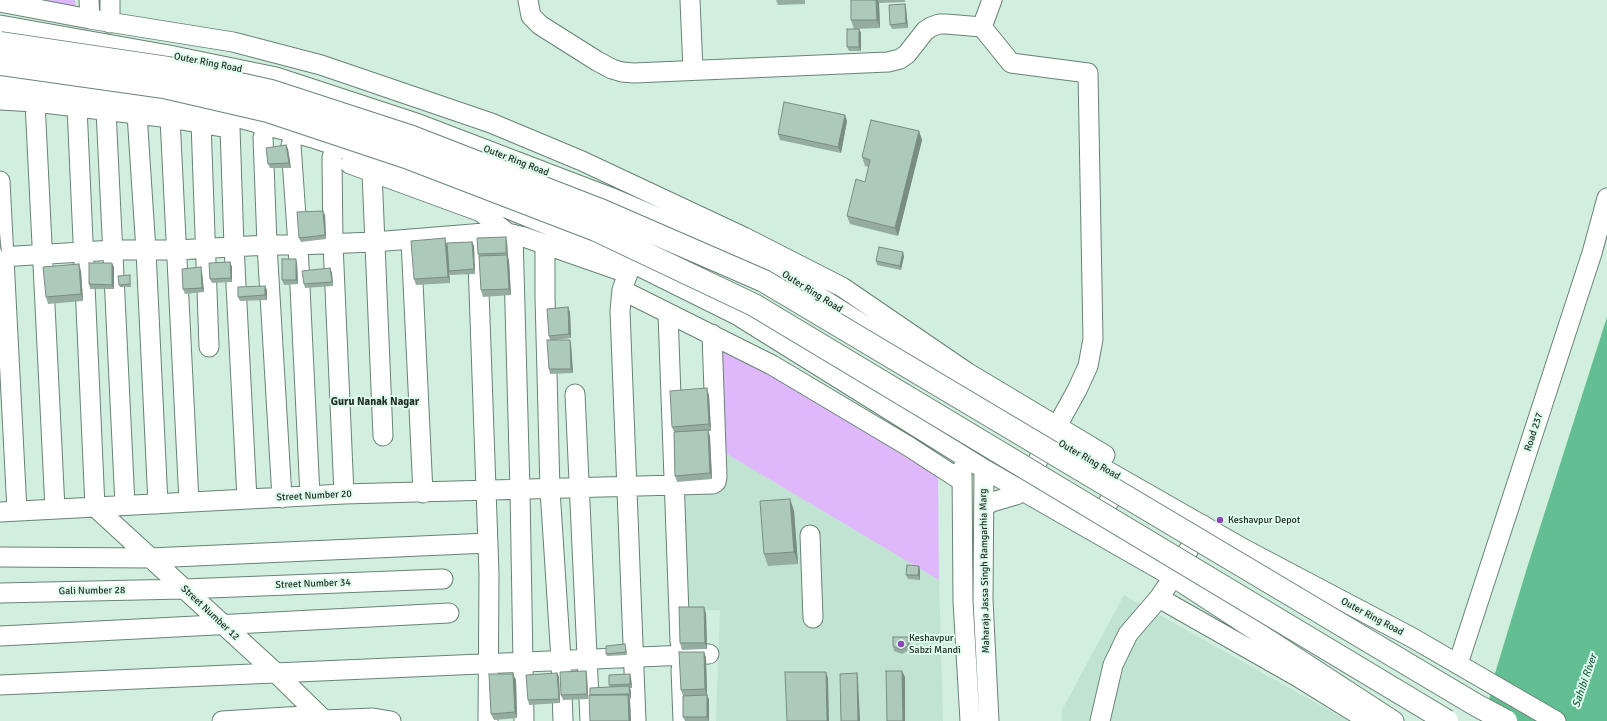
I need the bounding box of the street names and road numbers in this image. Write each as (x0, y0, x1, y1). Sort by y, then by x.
street label: Outer Ring Road (173, 50, 243, 76)
street label: Outer Ring Road (481, 143, 551, 179)
street label: Outer Ring Road (779, 269, 845, 315)
street label: Road 237 (1522, 411, 1546, 453)
street label: Outer Ring Road (1056, 437, 1122, 483)
street label: Street Number 20 (276, 488, 352, 504)
street label: Maharaja Jassa Singh Ramgarhia Marg (978, 489, 992, 653)
street label: Street Number 34 (275, 577, 351, 591)
street label: Street Number 12 (178, 583, 242, 643)
street label: Gali Number 28 (59, 584, 125, 598)
street label: Outer Ring Road (1339, 595, 1405, 639)

